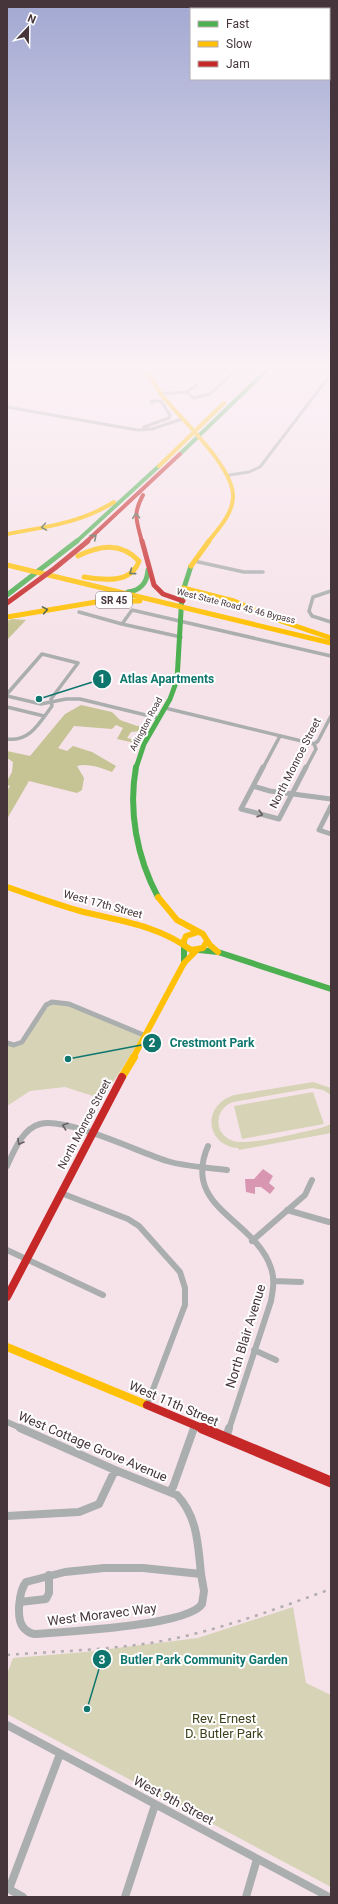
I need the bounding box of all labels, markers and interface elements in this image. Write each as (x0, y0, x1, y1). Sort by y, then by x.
north arrow (8, 8, 48, 48)
legend (190, 8, 330, 80)
text: N (26, 12, 38, 27)
text: Fast (226, 17, 249, 31)
text: Slow (226, 37, 252, 51)
text: Jam (226, 57, 250, 71)
one-way arrow (132, 513, 141, 519)
one-way arrow (41, 522, 47, 531)
one-way arrow (89, 534, 96, 541)
one-way arrow (129, 568, 136, 575)
street label: West State Road 45 46 Bypass (175, 586, 297, 626)
road number: SR 45 (96, 592, 132, 608)
one-way arrow (42, 606, 48, 615)
callout: Atlas Apartments (92, 667, 223, 691)
text: 1 (99, 672, 105, 686)
text: Atlas Apartments (120, 672, 214, 686)
street label: Arlington Road (128, 696, 164, 752)
street label: North Monroe Street (267, 715, 324, 811)
one-way arrow (256, 809, 263, 818)
street label: West 17th Street (62, 888, 144, 921)
callout: Crestmont Park (142, 1031, 262, 1055)
text: 2 (149, 1036, 156, 1050)
text: Crestmont Park (170, 1036, 255, 1050)
street label: North Monroe Street (55, 1077, 114, 1171)
one-way arrow (62, 1122, 69, 1131)
one-way arrow (18, 1138, 25, 1145)
street label: North Blair Avenue (223, 1282, 268, 1390)
street label: West 11th Street (127, 1378, 221, 1429)
street label: West Cottage Grove Avenue (16, 1408, 170, 1485)
street label: West Moravec Way (47, 1600, 158, 1629)
callout: Butler Park Community Garden (92, 1647, 295, 1671)
text: 3 (99, 1653, 106, 1667)
text: Butler Park Community Garden (120, 1653, 288, 1667)
park label: Rev. Ernest D. Butler Park (185, 1711, 263, 1741)
street label: West 9th Street (131, 1773, 216, 1828)

